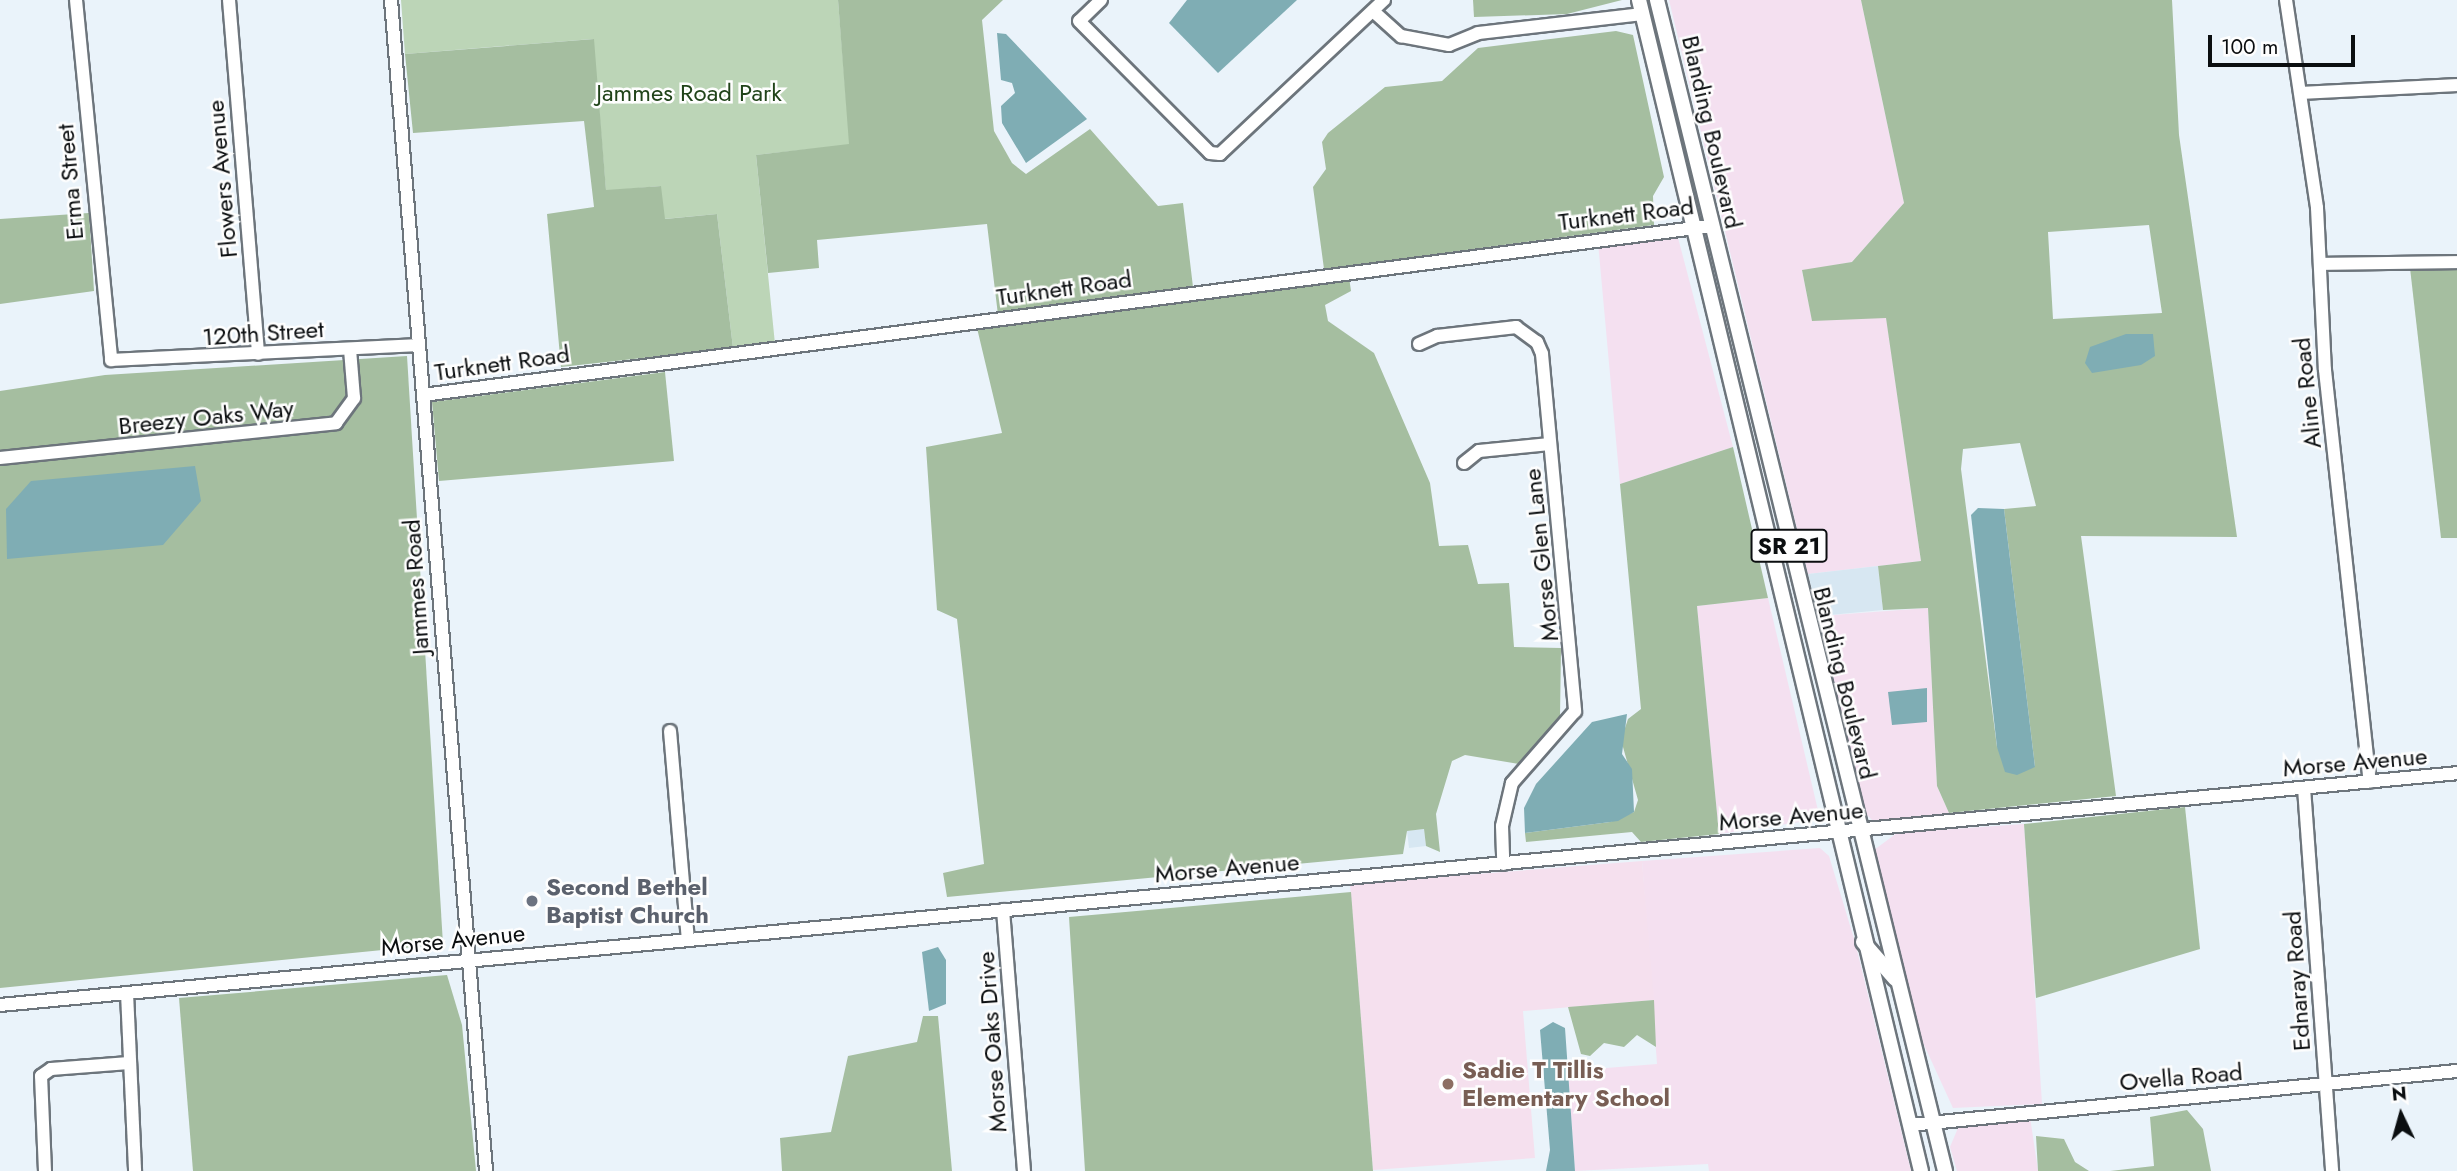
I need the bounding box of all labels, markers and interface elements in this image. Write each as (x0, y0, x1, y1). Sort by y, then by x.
scale bar (2212, 21, 2359, 65)
text: 100 m (2221, 32, 2278, 62)
street label: Blanding Boulevard (1676, 33, 1748, 231)
park label: Jammes Road Park (596, 79, 782, 107)
street label: Flowers Avenue (201, 99, 243, 259)
street label: Erma Street (51, 123, 89, 241)
street label: Turknett Road (1557, 191, 1695, 237)
street label: Turknett Road (995, 264, 1133, 312)
street label: 120th Street (201, 314, 325, 352)
street label: Aline Road (2287, 336, 2327, 450)
street label: Turknett Road (433, 339, 571, 387)
street label: Breezy Oaks Way (117, 393, 295, 441)
street label: Morse Glen Lane (1518, 467, 1564, 643)
street label: Jammes Road (397, 518, 435, 656)
road number: SR 21 (1750, 526, 1828, 566)
street label: Blanding Boulevard (1807, 584, 1883, 782)
street label: Morse Avenue (2282, 741, 2428, 783)
street label: Morse Avenue (1718, 795, 1864, 837)
street label: Morse Avenue (1154, 847, 1300, 889)
place label: Second Bethel Baptist Church (546, 873, 709, 929)
marker: Second Bethel Baptist Church (524, 893, 540, 909)
street label: Ednaray Road (2278, 910, 2316, 1052)
street label: Morse Avenue (380, 918, 526, 962)
street label: Morse Oaks Drive (971, 951, 1013, 1133)
place label: Sadie T Tillis Elementary School (1462, 1056, 1670, 1112)
street label: Ovella Road (2118, 1057, 2244, 1097)
marker: Sadie T Tillis Elementary School (1440, 1076, 1456, 1092)
text: N (2390, 1079, 2408, 1108)
north arrow (2366, 1080, 2436, 1150)

